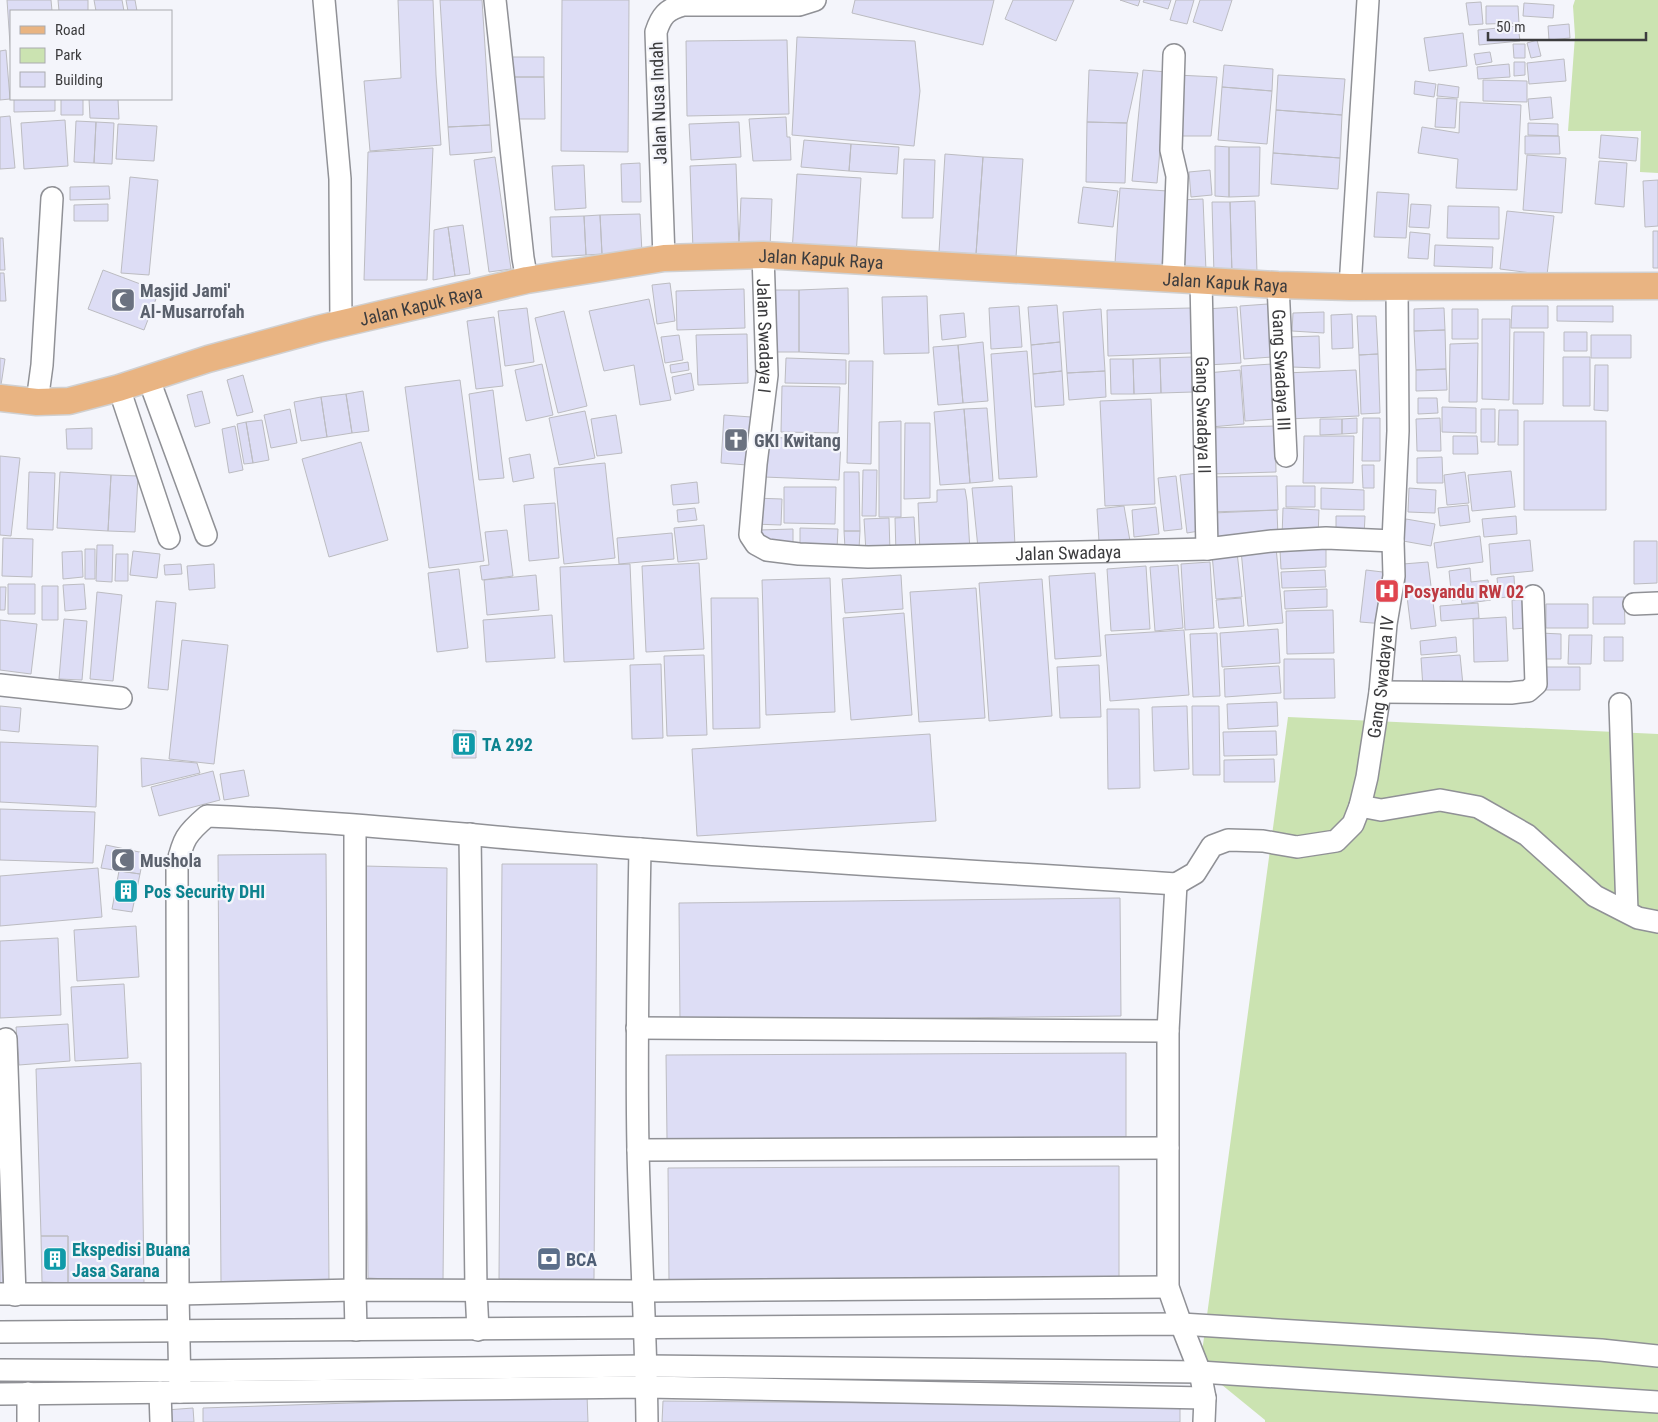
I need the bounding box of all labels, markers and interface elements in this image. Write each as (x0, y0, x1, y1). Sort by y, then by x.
legend (10, 10, 172, 100)
scale bar (1488, 10, 1646, 42)
text: 50 m (1496, 18, 1526, 36)
text: Road (55, 21, 85, 39)
street label: Jalan Nusa Indah (645, 41, 671, 165)
text: Park (55, 46, 82, 64)
text: Building (55, 71, 103, 89)
street label: Jalan Kapuk Raya (758, 244, 884, 273)
street label: Jalan Kapuk Raya (1162, 268, 1288, 296)
street label: Jalan Swadaya I (753, 278, 778, 394)
place label: Masjid Jami' Al-Musarrofah (140, 280, 245, 322)
street label: Jalan Kapuk Raya (357, 280, 484, 329)
mosque icon: Masjid Jami' Al-Musarrofah (110, 287, 136, 313)
street label: Gang Swadaya III (1269, 309, 1295, 431)
street label: Gang Swadaya II (1192, 356, 1216, 474)
church icon: GKI Kwitang (723, 427, 749, 453)
place label: GKI Kwitang (754, 430, 841, 451)
street label: Jalan Swadaya (1015, 541, 1122, 564)
hospital icon: Posyandu RW 02 (1374, 578, 1400, 604)
place label: Posyandu RW 02 (1404, 581, 1524, 602)
street label: Gang Swadaya IV (1363, 614, 1398, 740)
building icon: TA 292 (451, 731, 477, 757)
place label: TA 292 (482, 734, 533, 755)
mosque icon: Mushola (110, 847, 136, 873)
place label: Mushola (140, 850, 202, 871)
building icon: Pos Security DHI (113, 878, 139, 904)
place label: Pos Security DHI (144, 881, 265, 902)
place label: Ekspedisi Buana Jasa Sarana (72, 1239, 190, 1281)
building icon: Ekspedisi Buana Jasa Sarana (42, 1246, 68, 1272)
bank icon: BCA (536, 1246, 562, 1272)
place label: BCA (566, 1249, 597, 1270)

